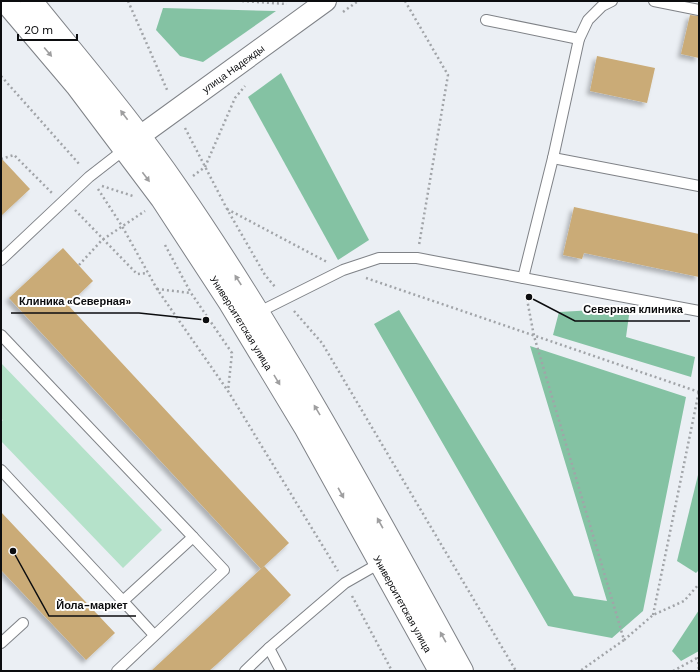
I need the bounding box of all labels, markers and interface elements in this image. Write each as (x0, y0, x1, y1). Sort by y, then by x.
scale bar (18, 16, 77, 42)
text: 20 m (24, 22, 53, 38)
street label: улица Надежды (199, 41, 267, 95)
one-way arrow (44, 47, 53, 57)
one-way arrow (120, 110, 128, 121)
one-way arrow (141, 171, 150, 182)
street label: Университетская улица (207, 273, 276, 373)
one-way arrow (234, 274, 241, 286)
callout: Клиника «Северная» (11, 290, 139, 313)
text: Клиника «Северная» (19, 294, 131, 308)
callout: Северная клиника (575, 298, 690, 321)
text: Северная клиника (583, 302, 684, 316)
one-way arrow (273, 374, 280, 386)
one-way arrow (313, 404, 320, 416)
one-way arrow (338, 487, 345, 499)
one-way arrow (377, 517, 384, 529)
street label: Университетская улица (371, 553, 435, 655)
callout: Йола-маркет (49, 593, 136, 616)
text: Йола-маркет (56, 598, 128, 612)
one-way arrow (440, 631, 447, 643)

